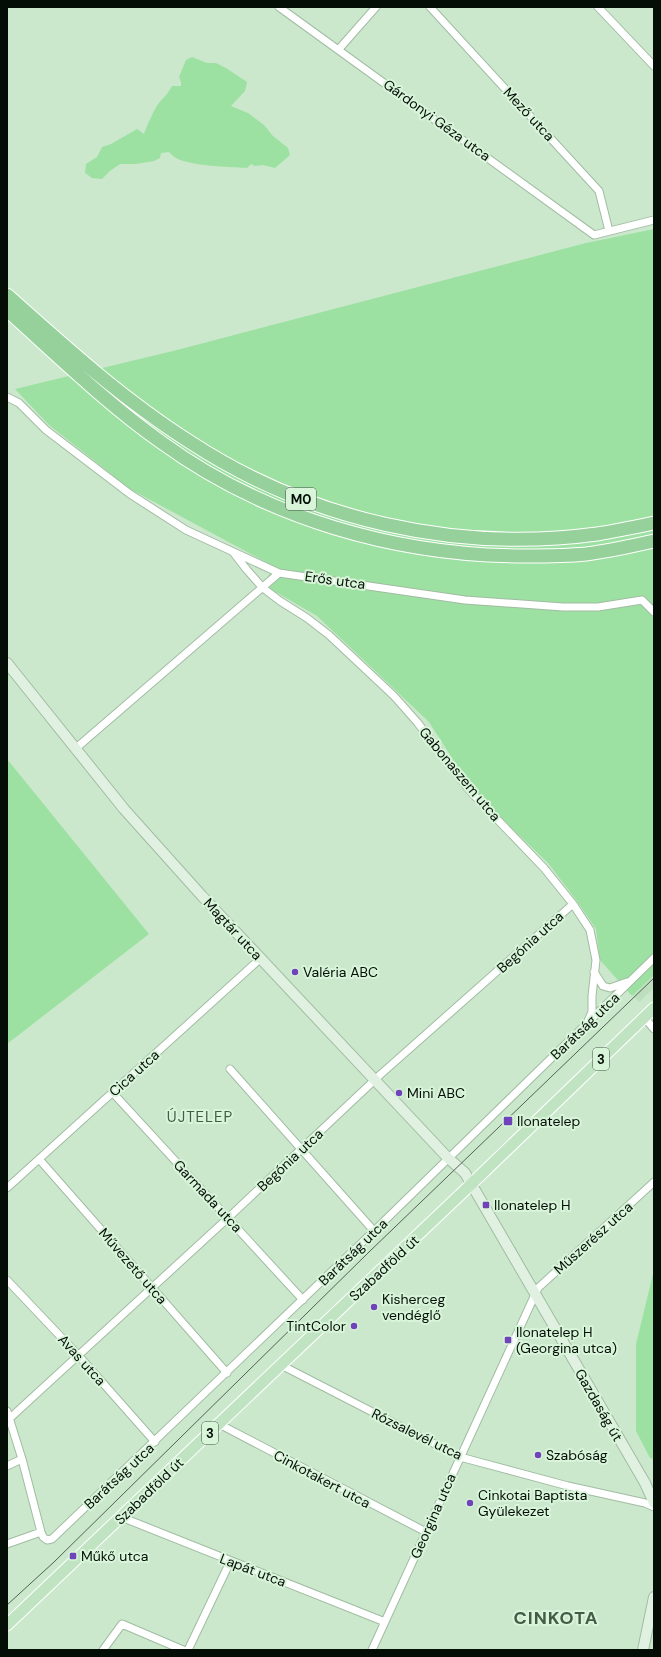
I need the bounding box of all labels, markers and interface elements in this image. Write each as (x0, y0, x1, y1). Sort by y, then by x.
street label: Gárdonyi Géza utca (380, 75, 494, 165)
street label: Mező utca (500, 83, 558, 145)
road number: M0 (286, 488, 316, 510)
street label: Erős utca (304, 567, 366, 593)
street label: Gabonaszem utca (415, 723, 505, 825)
street label: Magtár utca (200, 894, 266, 964)
street label: Begónia utca (493, 907, 567, 977)
place label: Valéria ABC (303, 963, 378, 981)
marker: Valéria ABC (290, 967, 300, 977)
street label: Barátság utca (547, 989, 623, 1063)
street label: Cica utca (105, 1046, 163, 1100)
road number: 3 (593, 1048, 609, 1070)
place label: Mini ABC (407, 1084, 465, 1102)
marker: Mini ABC (394, 1088, 404, 1098)
district label: ÚJTELEP (167, 1107, 233, 1127)
place label: Ilonatelep (517, 1112, 580, 1130)
marker: Ilonatelep (502, 1115, 514, 1127)
street label: Begónia utca (253, 1125, 327, 1195)
street label: Garmada utca (170, 1156, 246, 1236)
place label: Ilonatelep H (494, 1196, 571, 1214)
street label: Műszerész utca (550, 1198, 636, 1278)
marker: Ilonatelep H (481, 1200, 491, 1210)
street label: Barátság utca (315, 1215, 391, 1289)
street label: Művezető utca (95, 1224, 171, 1308)
street label: Szabadföld út (345, 1231, 423, 1305)
place label: Kisherceg vendéglő (382, 1290, 445, 1324)
marker: Kisherceg vendéglő (369, 1302, 379, 1312)
place label: TintColor (286, 1317, 346, 1335)
marker: TintColor (349, 1321, 359, 1331)
place label: Ilonatelep H (Georgina utca) (516, 1323, 617, 1357)
street label: Avas utca (54, 1331, 110, 1389)
marker: Ilonatelep H (Georgina utca) (503, 1335, 513, 1345)
street label: Gazdaság út (571, 1366, 627, 1444)
street label: Rózsalevél utca (369, 1404, 465, 1464)
road number: 3 (202, 1422, 218, 1444)
street label: Barátság utca (80, 1439, 158, 1513)
street label: Cinkotakert utca (271, 1446, 373, 1512)
place label: Szabóság (546, 1446, 608, 1464)
marker: Szabóság (533, 1450, 543, 1460)
street label: Szabadföld út (111, 1454, 187, 1528)
street label: Georgina utca (406, 1471, 460, 1561)
place label: Cinkotai Baptista Gyülekezet (478, 1486, 587, 1520)
marker: Cinkotai Baptista Gyülekezet (465, 1498, 475, 1508)
place label: Műkő utca (81, 1547, 148, 1565)
street label: Lapát utca (217, 1549, 289, 1591)
marker: Műkő utca (68, 1551, 78, 1561)
district label: CINKOTA (514, 1606, 599, 1630)

